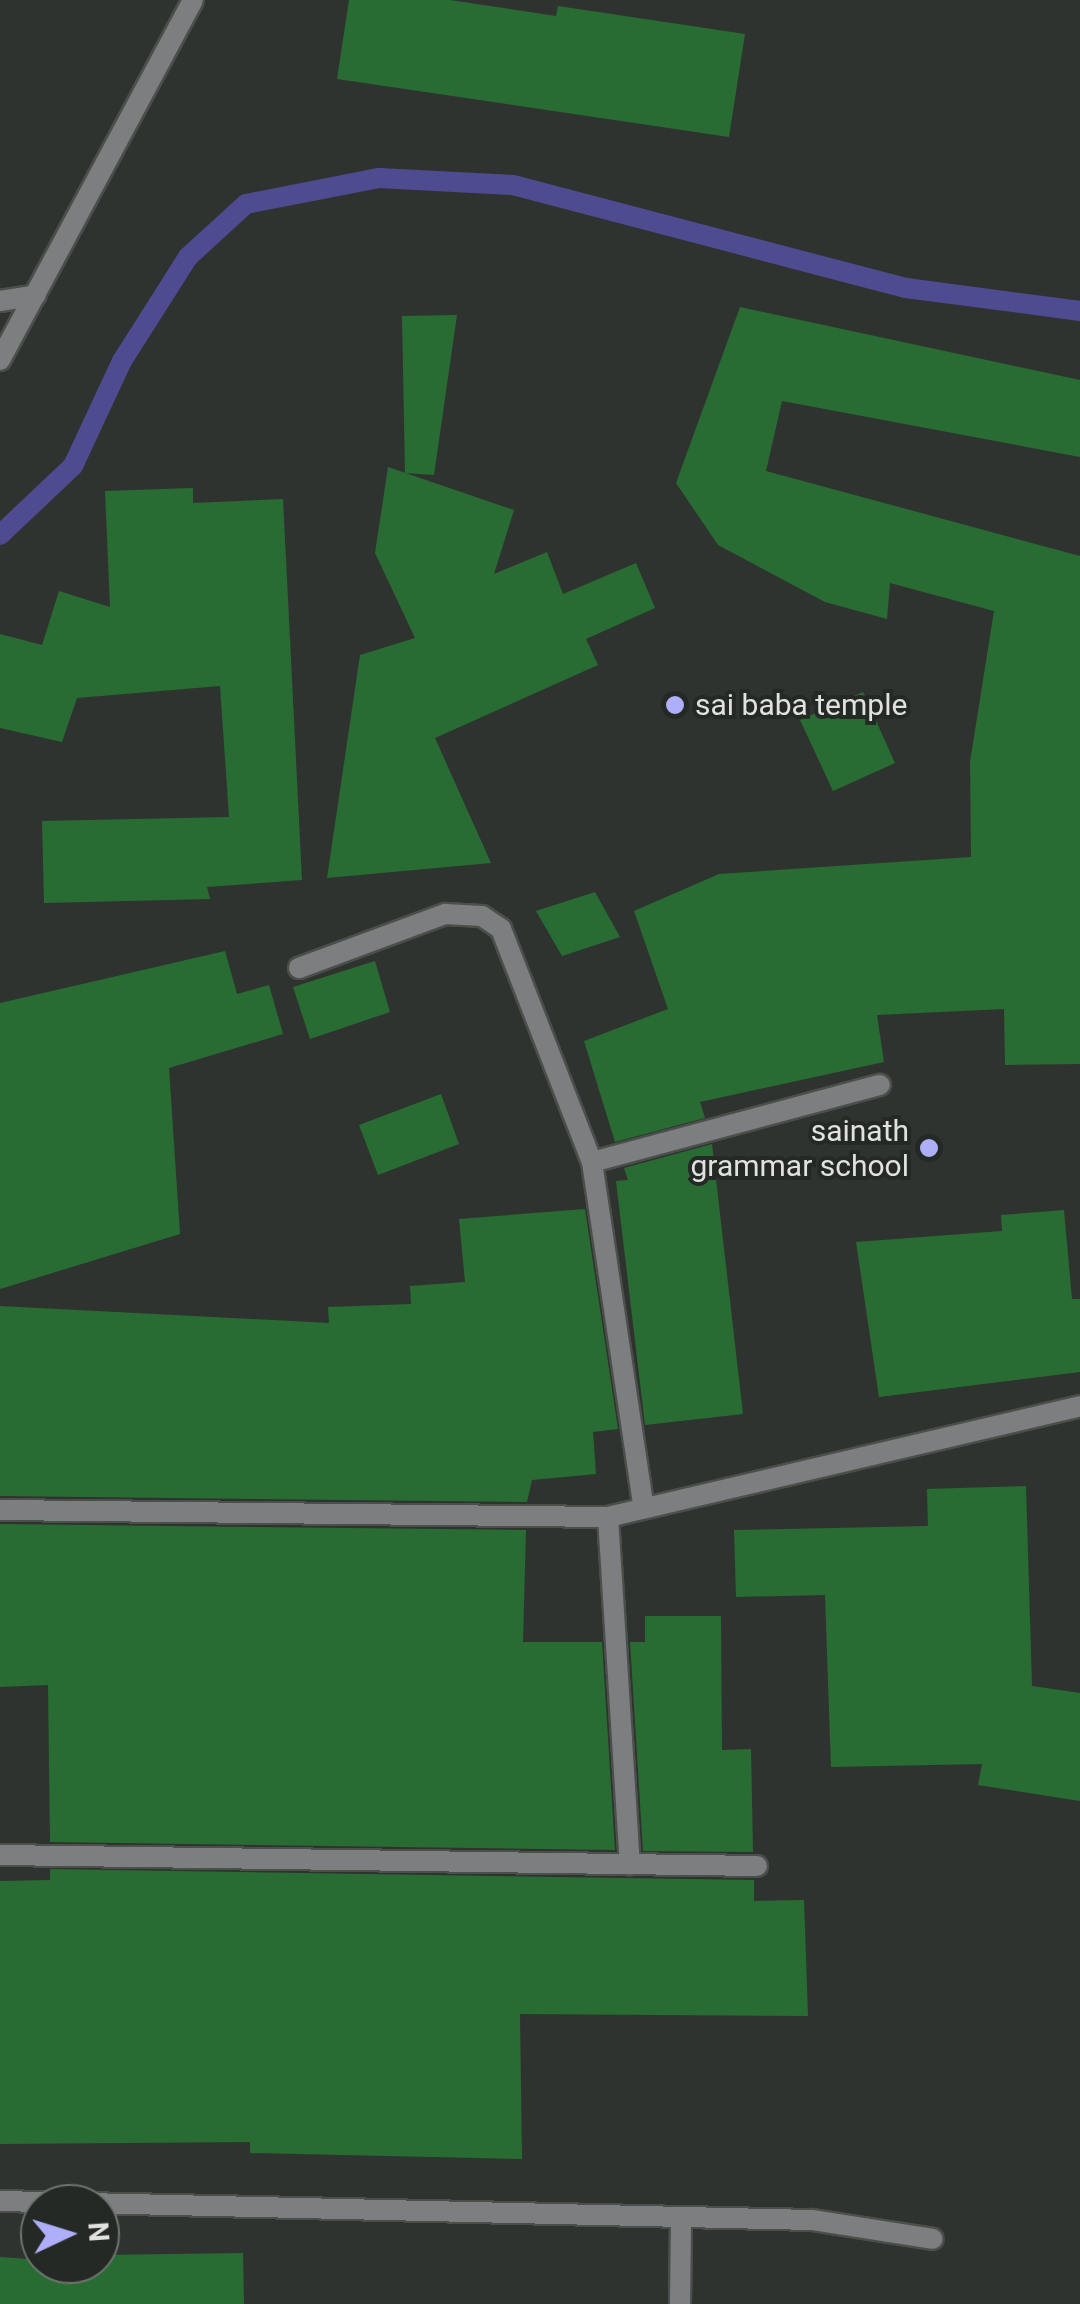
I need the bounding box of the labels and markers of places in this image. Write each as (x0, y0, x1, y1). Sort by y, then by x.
place label: sai baba temple (695, 687, 907, 723)
marker: sai baba temple (664, 694, 686, 716)
place label: sainath grammar school (690, 1113, 909, 1184)
marker: sainath grammar school (918, 1137, 940, 1159)

